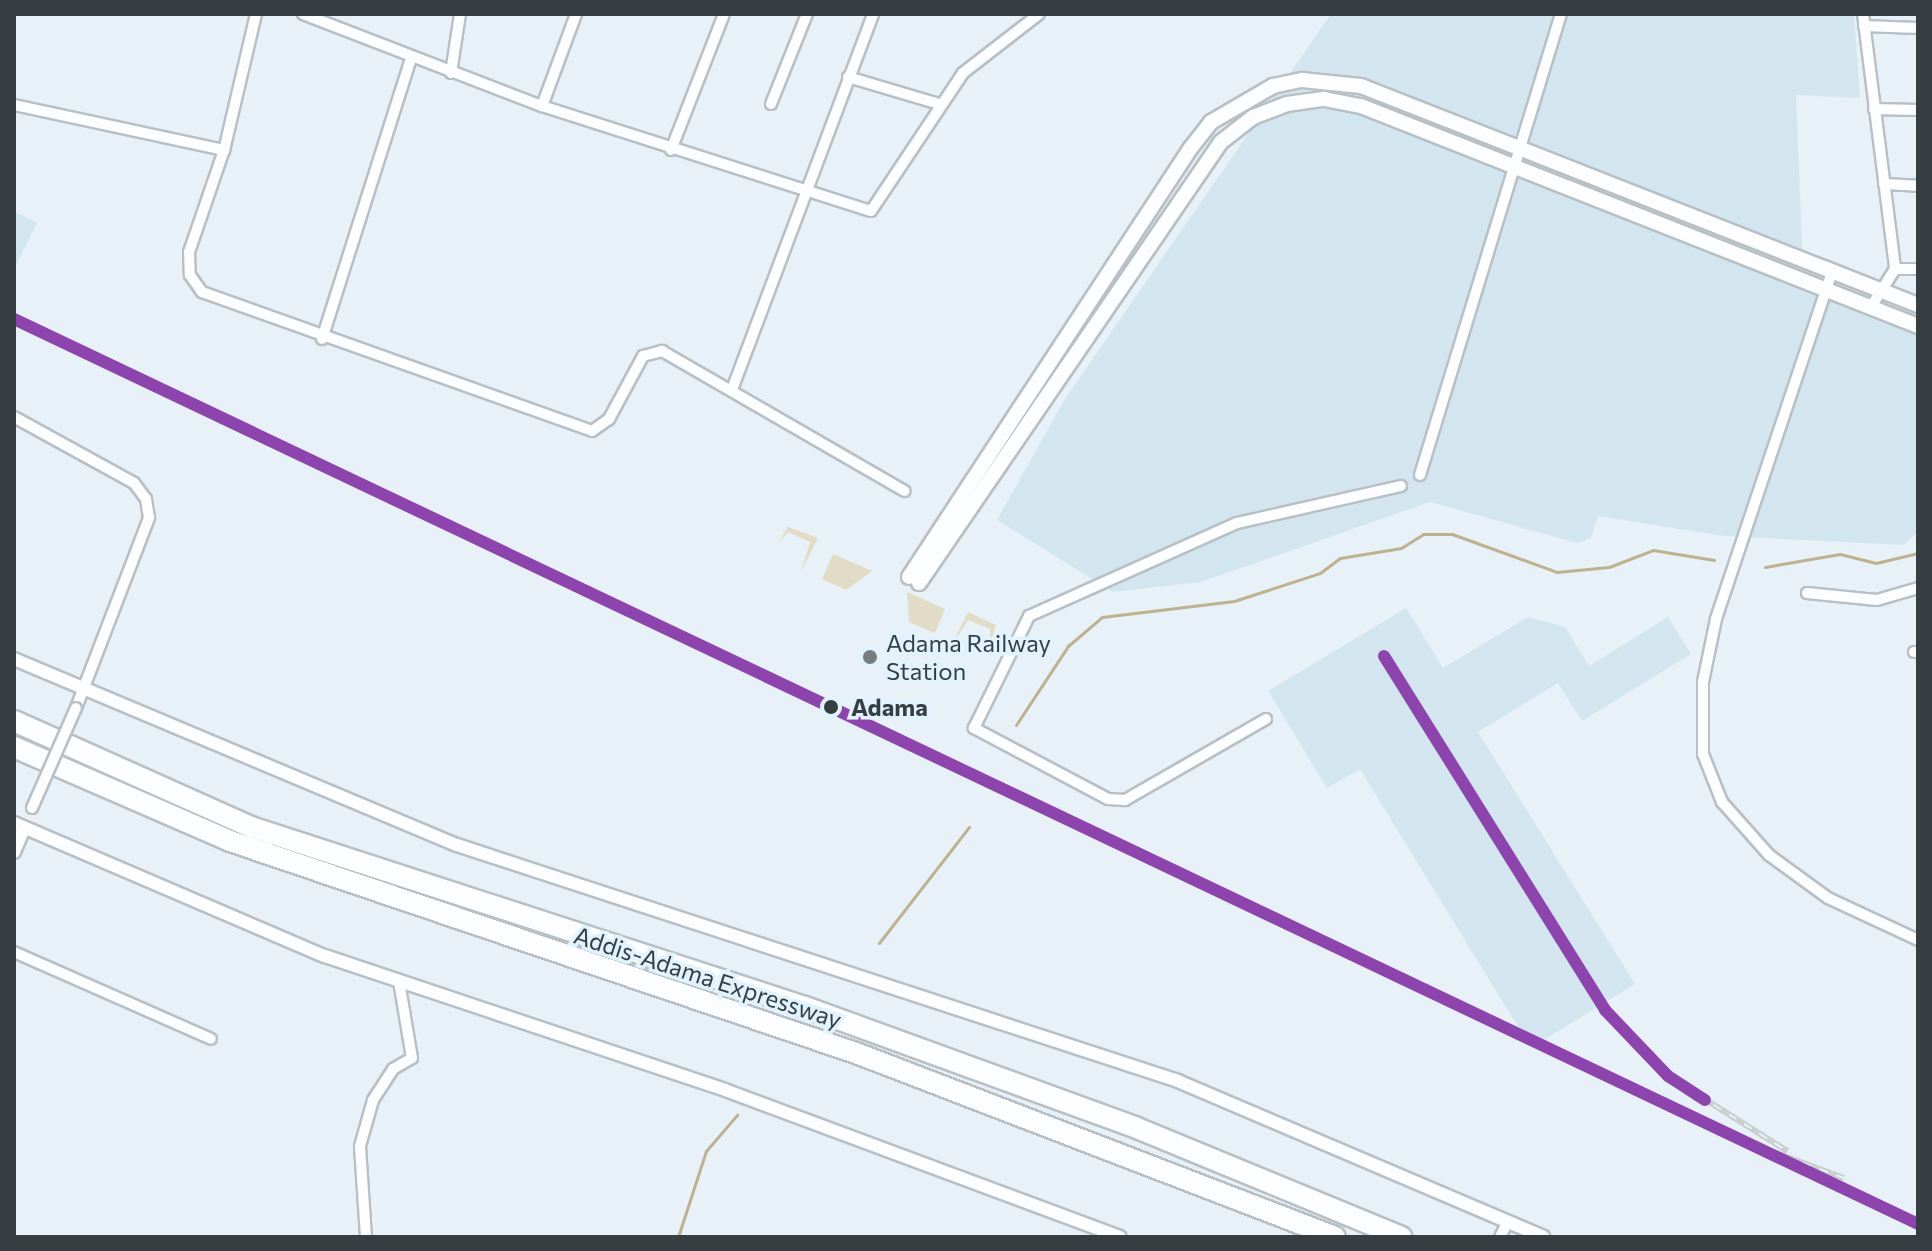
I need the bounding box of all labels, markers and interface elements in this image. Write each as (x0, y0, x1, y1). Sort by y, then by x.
place label: Adama Railway Station (886, 629, 1051, 685)
marker: Adama Railway Station (861, 648, 879, 666)
place label: Adama (851, 693, 928, 721)
marker: Adama (818, 694, 844, 720)
street label: Addis-Adama Expressway (571, 920, 845, 1034)

